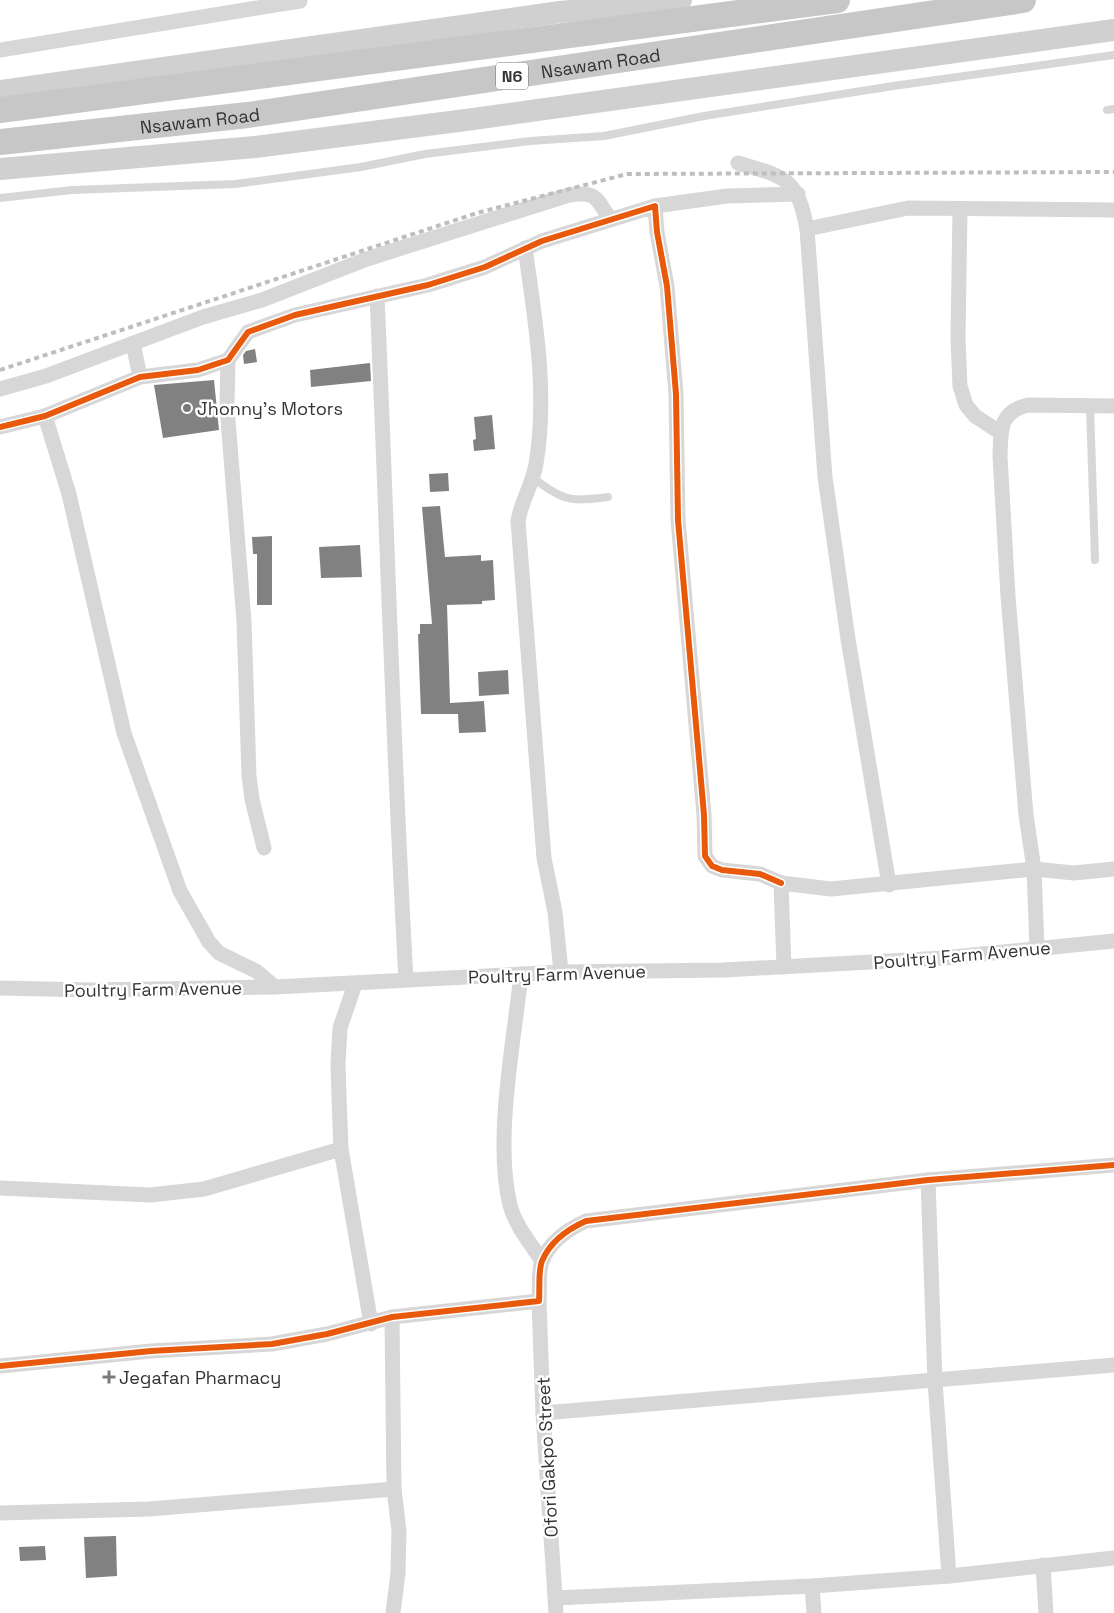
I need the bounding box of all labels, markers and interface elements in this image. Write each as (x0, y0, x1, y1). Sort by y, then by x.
street label: Nsawam Road (539, 42, 662, 83)
road number: N6 (496, 62, 528, 90)
street label: Nsawam Road (139, 102, 261, 138)
place label: Jhonny's Motors (197, 397, 343, 420)
marker: Jhonny's Motors (181, 402, 193, 414)
street label: Poultry Farm Avenue (872, 936, 1052, 974)
street label: Poultry Farm Avenue (468, 959, 646, 989)
street label: Poultry Farm Avenue (64, 976, 242, 1002)
place label: Jegafan Pharmacy (119, 1366, 281, 1389)
marker: Jegafan Pharmacy (103, 1371, 115, 1383)
street label: Ofori Gakpo Street (531, 1376, 563, 1538)

